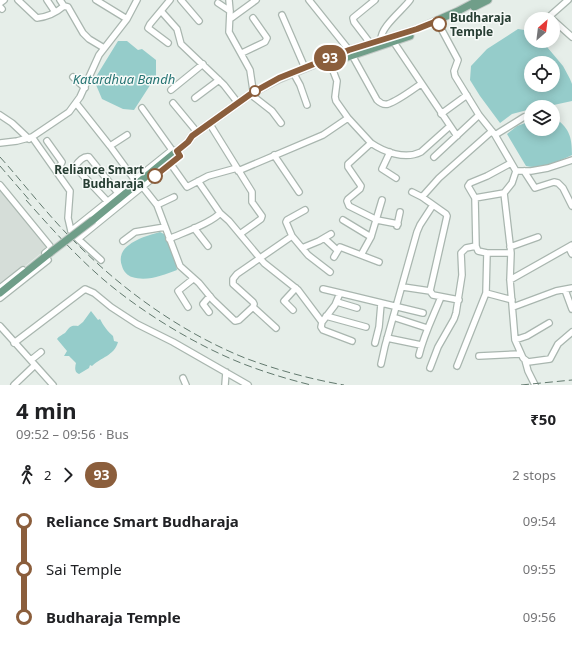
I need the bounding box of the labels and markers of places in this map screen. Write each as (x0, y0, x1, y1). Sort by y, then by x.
place label: Budharaja Temple (450, 9, 511, 40)
marker: Budharaja Temple (431, 16, 447, 32)
unlabelled marker (249, 85, 261, 97)
place label: Reliance Smart Budharaja (54, 161, 144, 192)
marker: Reliance Smart Budharaja (147, 168, 163, 184)

